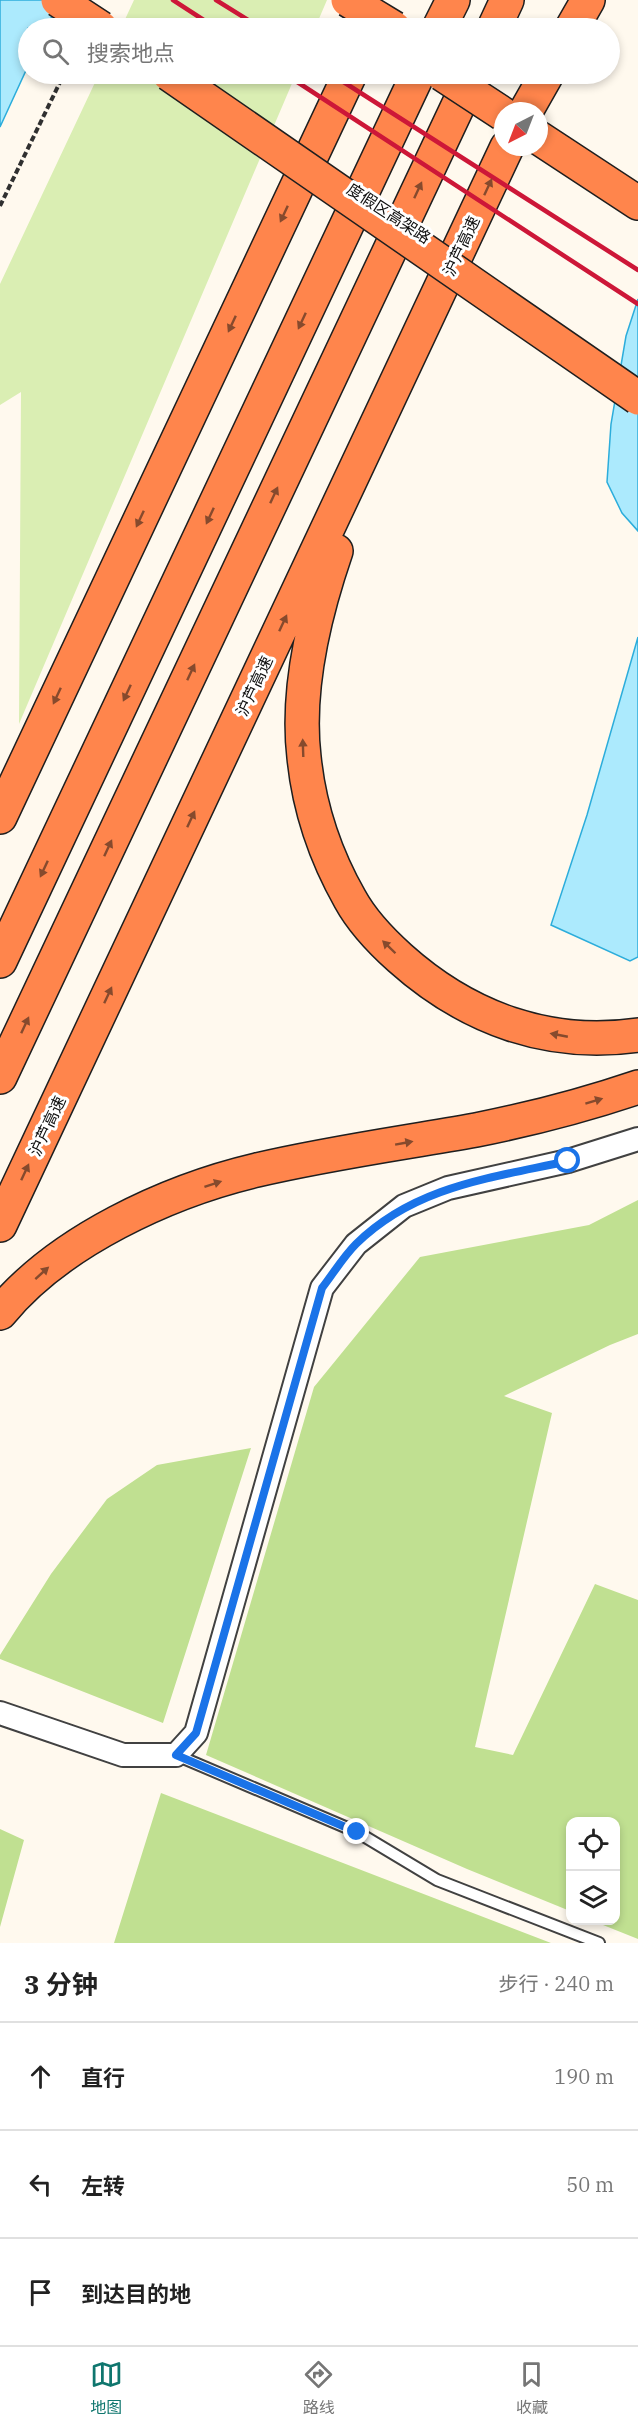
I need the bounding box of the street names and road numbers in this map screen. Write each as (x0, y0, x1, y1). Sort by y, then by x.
street label: 度假区高架路 (343, 178, 435, 248)
street label: 沪芦高速 (438, 213, 484, 279)
street label: 沪芦高速 (231, 653, 277, 719)
street label: 沪芦高速 (24, 1093, 70, 1159)

